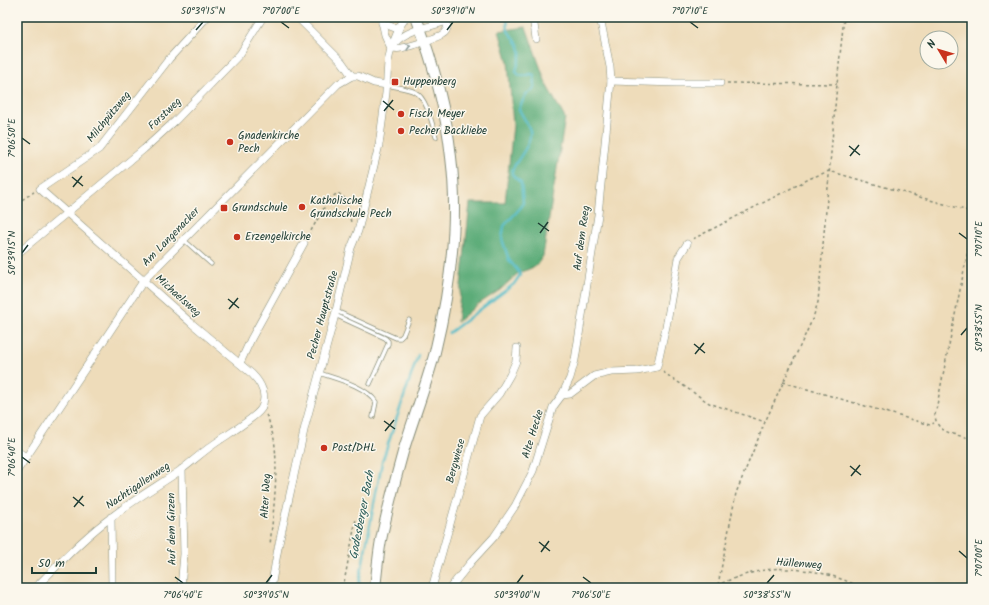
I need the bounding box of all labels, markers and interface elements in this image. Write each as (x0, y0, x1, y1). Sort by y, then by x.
text: 50°39'15"N (181, 3, 225, 19)
text: 7°07'00"E (262, 3, 301, 19)
text: 50°39'10"N (431, 3, 475, 19)
text: 7°07'10"E (672, 3, 709, 19)
north arrow (919, 30, 959, 70)
text: N (923, 36, 941, 53)
one-way arrow (405, 42, 412, 51)
place label: Huppenberg (403, 73, 457, 91)
marker: Huppenberg (390, 77, 400, 87)
street label: Milchpützweg (82, 87, 136, 147)
street label: Forstweg (144, 93, 186, 135)
place label: Fisch Meyer (409, 105, 466, 123)
marker: Fisch Meyer (396, 109, 406, 119)
text: 7°06'50"E (4, 117, 20, 158)
place label: Pecher Backliebe (409, 122, 487, 140)
marker: Pecher Backliebe (396, 126, 406, 136)
place label: Gnadenkirche Pech (238, 127, 299, 158)
marker: Gnadenkirche Pech (225, 137, 235, 147)
place label: Katholische Grundschule Pech (310, 192, 392, 223)
place label: Grundschule (232, 199, 287, 217)
street label: Am Langenacker (138, 202, 205, 271)
marker: Katholische Grundschule Pech (297, 202, 307, 212)
marker: Grundschule (219, 203, 229, 213)
street label: Auf dem Reeg (569, 204, 595, 272)
text: 7°07'10"E (971, 220, 987, 257)
place label: Erzengelkirche (245, 228, 311, 246)
text: 50°39'15"N (4, 231, 20, 275)
marker: Erzengelkirche (232, 232, 242, 242)
street label: Pecher Hauptstraße (303, 269, 344, 361)
street label: Michaelsweg (151, 270, 205, 322)
text: 50°38'55"N (971, 304, 987, 352)
street label: Alte Hecke (517, 407, 549, 461)
text: 7°06'40"E (4, 436, 20, 477)
street label: Bergwiese (441, 437, 471, 485)
place label: Post/DHL (332, 439, 376, 457)
marker: Post/DHL (319, 443, 329, 453)
street label: Nachtigallenweg (102, 458, 174, 514)
water label: Godesberger Bach (344, 468, 380, 561)
street label: Alter Weg (256, 473, 276, 519)
street label: Auf dem Girzen (162, 492, 182, 566)
text: 7°07'00"E (971, 538, 987, 577)
scale bar (32, 549, 96, 575)
street label: Hüllenweg (775, 553, 823, 575)
text: 50 m (38, 554, 65, 573)
text: 7°06'40"E (163, 587, 204, 603)
text: 50°39'05"N (243, 587, 289, 603)
text: 50°39'00"N (494, 587, 540, 603)
text: 7°06'50"E (571, 587, 612, 603)
text: 50°38'55"N (743, 587, 791, 603)

